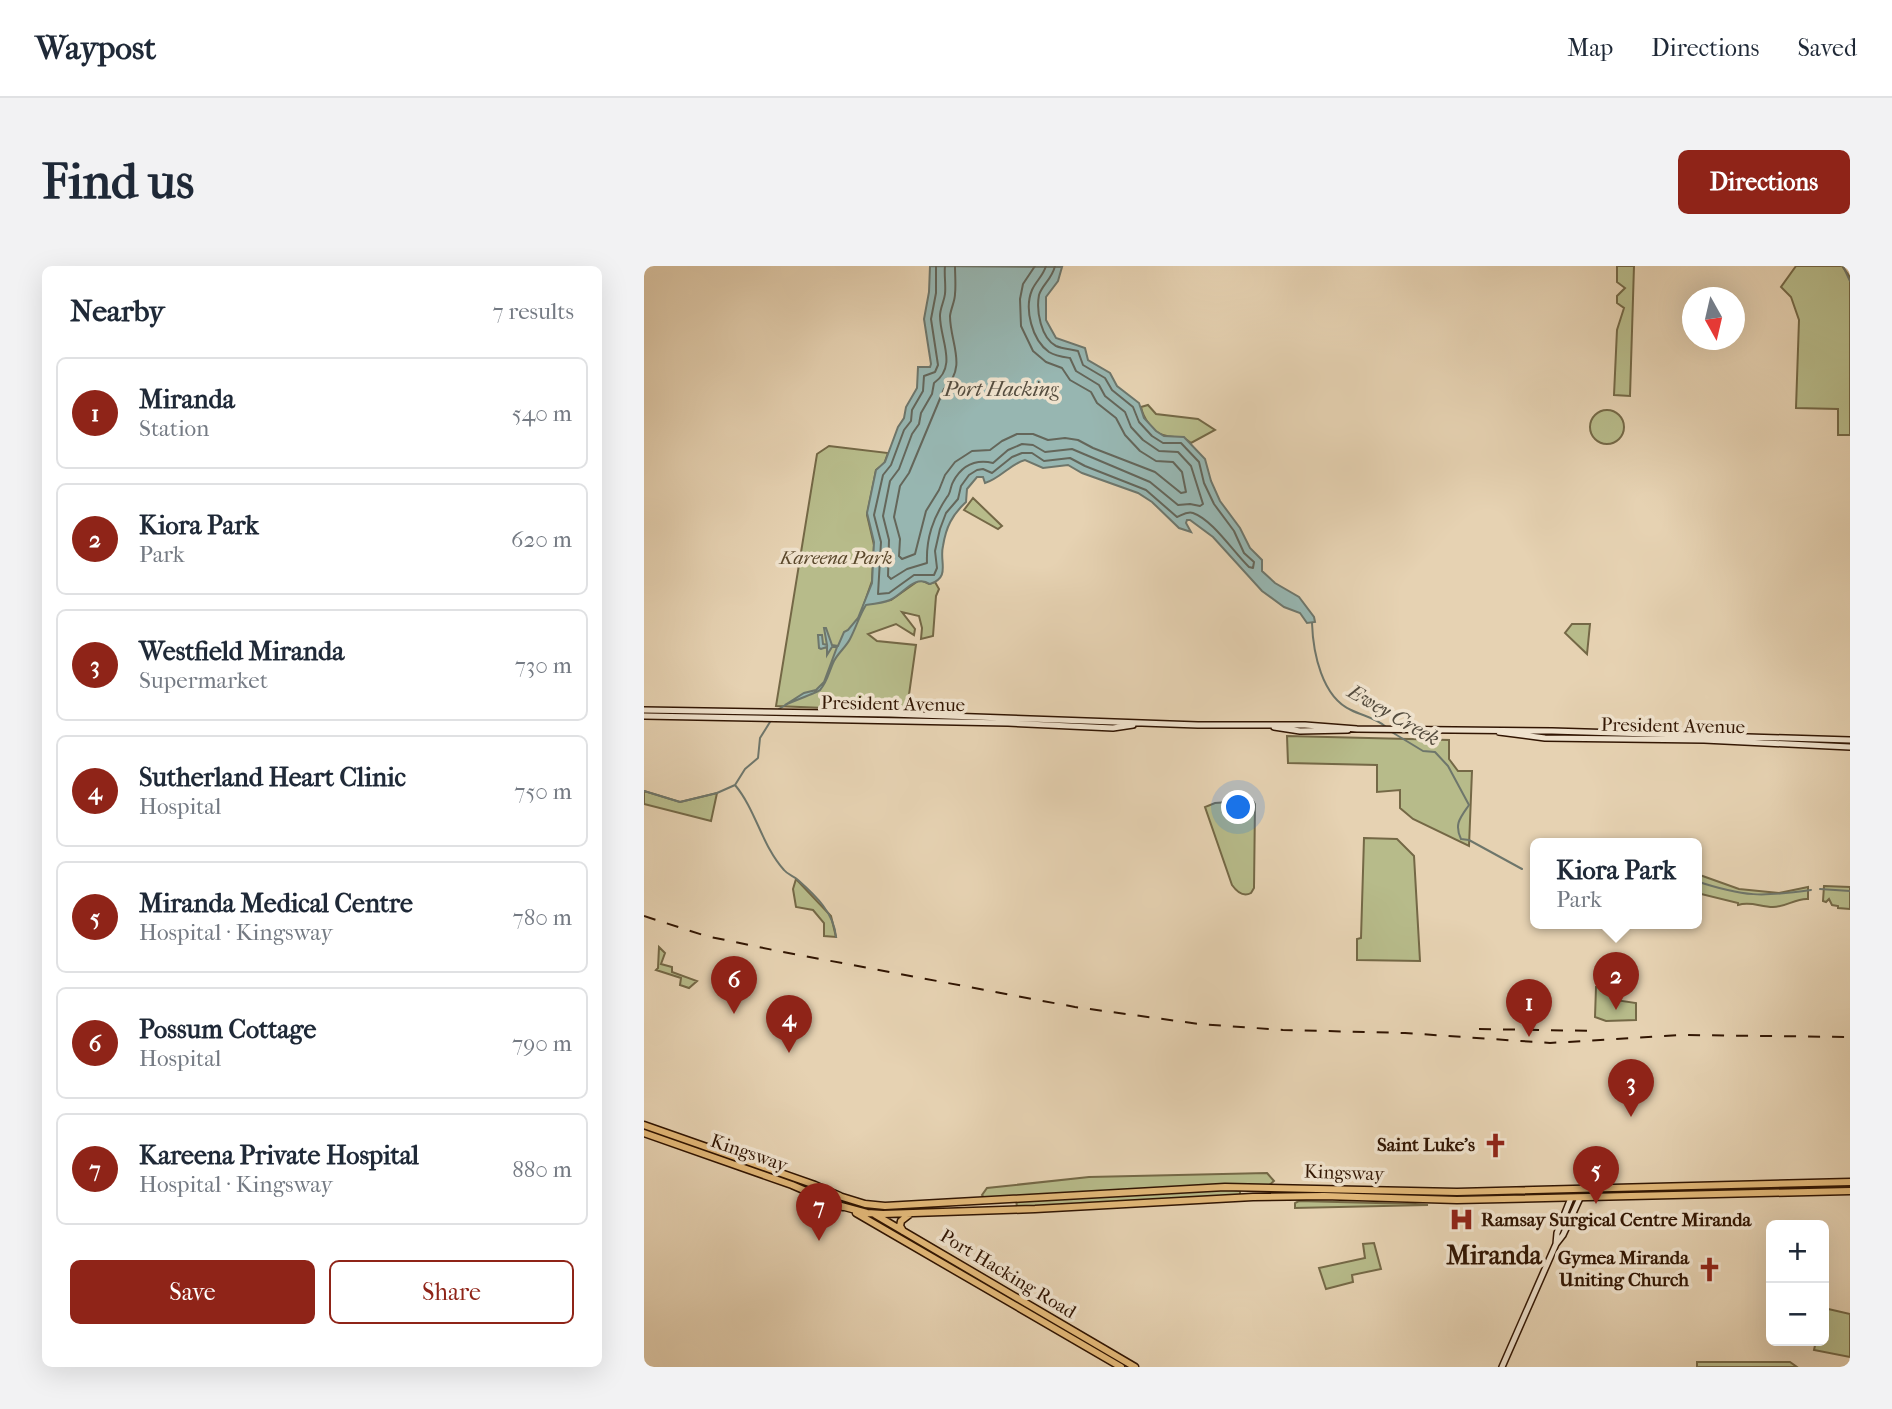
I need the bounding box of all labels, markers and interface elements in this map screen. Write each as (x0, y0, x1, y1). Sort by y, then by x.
text: Waypost (35, 29, 156, 68)
text: Map (1567, 34, 1613, 62)
text: Directions (1651, 34, 1759, 62)
text: Saved (1797, 34, 1857, 62)
button: Directions (1678, 150, 1850, 214)
text: Find us (42, 153, 194, 211)
north arrow (1682, 287, 1745, 350)
text: Nearby (70, 294, 165, 329)
text: 7 results (493, 298, 574, 325)
water label: Port Hacking (943, 377, 1059, 401)
text: Miranda (139, 384, 235, 415)
text: 1 (91, 400, 99, 427)
text: 540 m (512, 400, 572, 427)
text: Station (139, 415, 209, 442)
text: Kiora Park (139, 510, 259, 541)
text: 2 (89, 526, 101, 553)
text: 620 m (511, 526, 572, 553)
text: Park (139, 541, 185, 568)
park label: Kareena Park (778, 547, 892, 569)
text: Westfield Miranda (139, 636, 344, 667)
text: 3 (90, 652, 100, 679)
text: 730 m (515, 652, 572, 679)
text: Supermarket (139, 667, 268, 694)
water label: Ewey Creek (1342, 678, 1444, 751)
street label: President Avenue (821, 692, 965, 716)
street label: President Avenue (1601, 714, 1745, 738)
text: Sutherland Heart Clinic (139, 762, 406, 793)
text: 4 (88, 778, 102, 805)
text: 750 m (514, 778, 572, 805)
your location (1221, 790, 1255, 824)
text: Hospital (139, 793, 221, 820)
popup (1530, 838, 1702, 929)
text: Kiora Park (1556, 855, 1676, 886)
text: Park (1556, 886, 1602, 913)
text: Miranda Medical Centre (139, 888, 413, 919)
text: 5 (90, 904, 100, 931)
text: 780 m (513, 904, 572, 931)
text: Hospital · Kingsway (139, 919, 333, 946)
pin: 2 (1593, 952, 1639, 1010)
pin: 6 (711, 956, 757, 1014)
pin: 1 (1506, 979, 1552, 1037)
pin: 4 (766, 995, 812, 1053)
text: Possum Cottage (139, 1014, 316, 1045)
text: 6 (89, 1030, 101, 1057)
text: 790 m (512, 1030, 572, 1057)
text: Hospital (139, 1045, 221, 1072)
pin: 3 (1608, 1059, 1654, 1117)
street label: Kingsway (708, 1130, 791, 1177)
church icon: Saint Luke's (1481, 1131, 1509, 1159)
place label: Saint Luke's (1377, 1134, 1475, 1156)
text: Kareena Private Hospital (139, 1140, 419, 1171)
pin: 5 (1573, 1146, 1619, 1204)
text: 7 (89, 1156, 101, 1183)
text: 880 m (512, 1156, 572, 1183)
street label: Kingsway (1304, 1161, 1385, 1185)
text: Hospital · Kingsway (139, 1171, 333, 1198)
pin: 7 (796, 1183, 842, 1241)
hospital icon: Ramsay Surgical Centre Miranda (1447, 1206, 1475, 1234)
place label: Ramsay Surgical Centre Miranda (1481, 1209, 1753, 1231)
map controls (1766, 1220, 1829, 1346)
button: + (1766, 1220, 1829, 1283)
street label: Port Hacking Road (936, 1225, 1081, 1324)
district label: Miranda (1446, 1240, 1543, 1271)
place label: Gymea Miranda Uniting Church (1558, 1247, 1690, 1291)
church icon: Gymea Miranda Uniting Church (1695, 1255, 1723, 1283)
button: Save (70, 1260, 315, 1324)
button: Share (329, 1260, 574, 1324)
button: − (1766, 1283, 1829, 1346)

